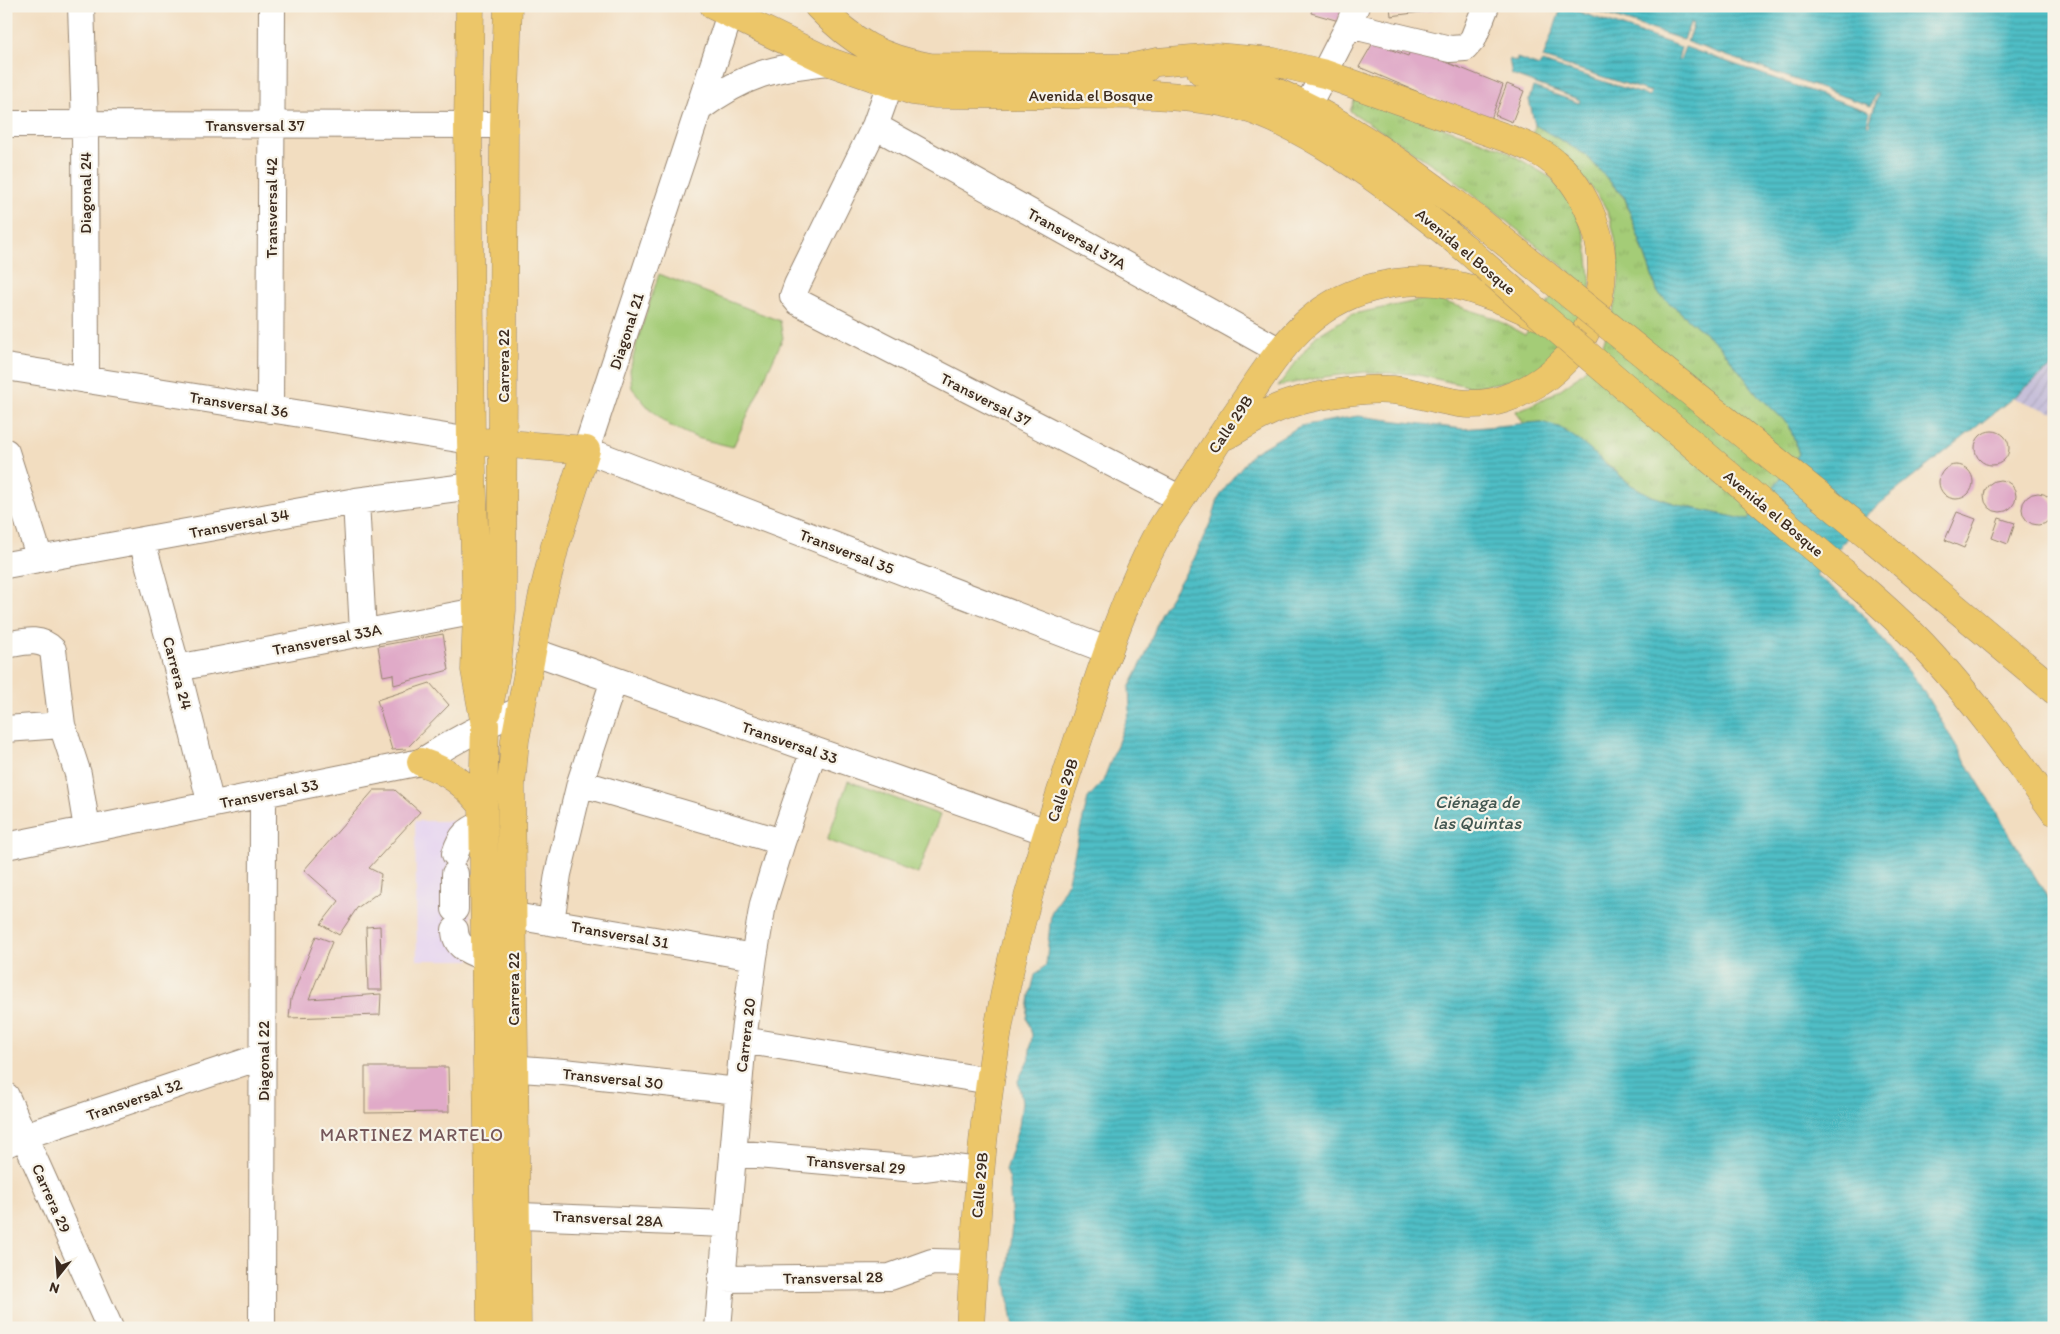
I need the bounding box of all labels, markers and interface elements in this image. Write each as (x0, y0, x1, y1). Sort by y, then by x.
street label: Avenida el Bosque (1029, 86, 1153, 105)
street label: Transversal 37 (205, 116, 305, 135)
street label: Diagonal 24 (76, 152, 95, 234)
street label: Transversal 42 (262, 157, 281, 258)
street label: Transversal 37A (1024, 204, 1129, 273)
street label: Avenida el Bosque (1412, 204, 1519, 299)
street label: Diagonal 21 (605, 290, 648, 372)
street label: Carrera 22 (494, 329, 513, 403)
street label: Transversal 37 (937, 368, 1034, 431)
street label: Transversal 36 (188, 387, 290, 422)
street label: Calle 29B (1204, 392, 1257, 457)
street label: Avenida el Bosque (1720, 466, 1827, 561)
street label: Transversal 34 (188, 504, 291, 542)
street label: Transversal 35 (797, 525, 897, 578)
street label: Transversal 33A (271, 620, 383, 659)
street label: Carrera 24 (159, 634, 196, 712)
street label: Transversal 33 (739, 717, 841, 768)
street label: Calle 29B (1043, 756, 1082, 824)
street label: Transversal 33 (218, 775, 320, 812)
water label: Ciénaga de las Quintas (1433, 791, 1522, 834)
street label: Transversal 31 (569, 917, 671, 953)
street label: Carrera 22 (504, 952, 523, 1026)
street label: Carrera 20 (731, 997, 760, 1074)
street label: Diagonal 22 (254, 1020, 273, 1101)
street label: Transversal 30 (561, 1064, 664, 1093)
street label: Transversal 32 (84, 1074, 185, 1125)
district label: MARTINEZ MARTELO (320, 1124, 504, 1146)
street label: Transversal 29 (805, 1151, 906, 1178)
street label: Calle 29B (967, 1151, 992, 1219)
street label: Carrera 29 (28, 1161, 75, 1236)
street label: Transversal 28A (552, 1206, 664, 1231)
north arrow (32, 1252, 82, 1302)
street label: Transversal 28 (783, 1267, 883, 1288)
text: N (47, 1278, 61, 1297)

